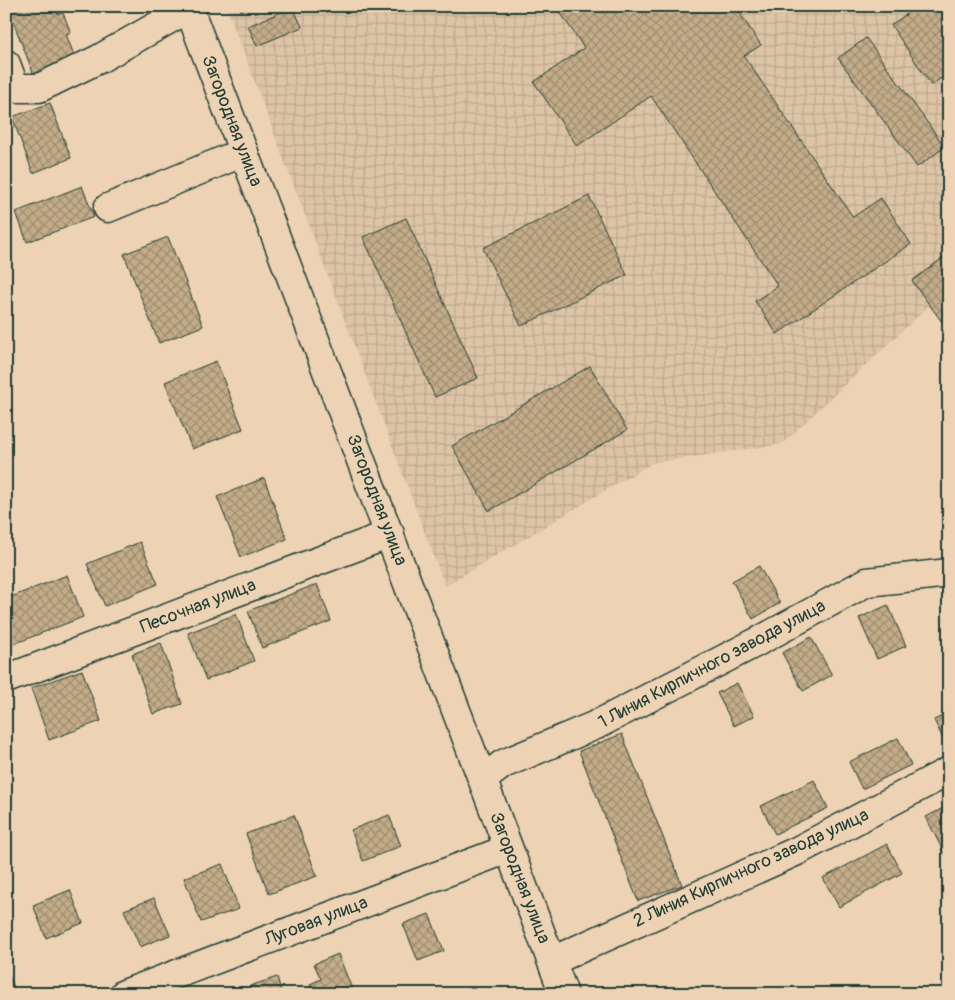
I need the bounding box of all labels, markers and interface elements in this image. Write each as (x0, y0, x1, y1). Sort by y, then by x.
street label: Загородная улица (196, 52, 268, 190)
street label: Загородная улица (341, 431, 413, 569)
street label: Песочная улица (137, 573, 259, 639)
street label: 1 Линия Кирпичного завода улица (594, 594, 830, 734)
street label: 2 Линия Кирпичного завода улица (630, 803, 872, 933)
street label: Загородная улица (484, 809, 556, 947)
street label: Луговая улица (260, 891, 371, 952)

